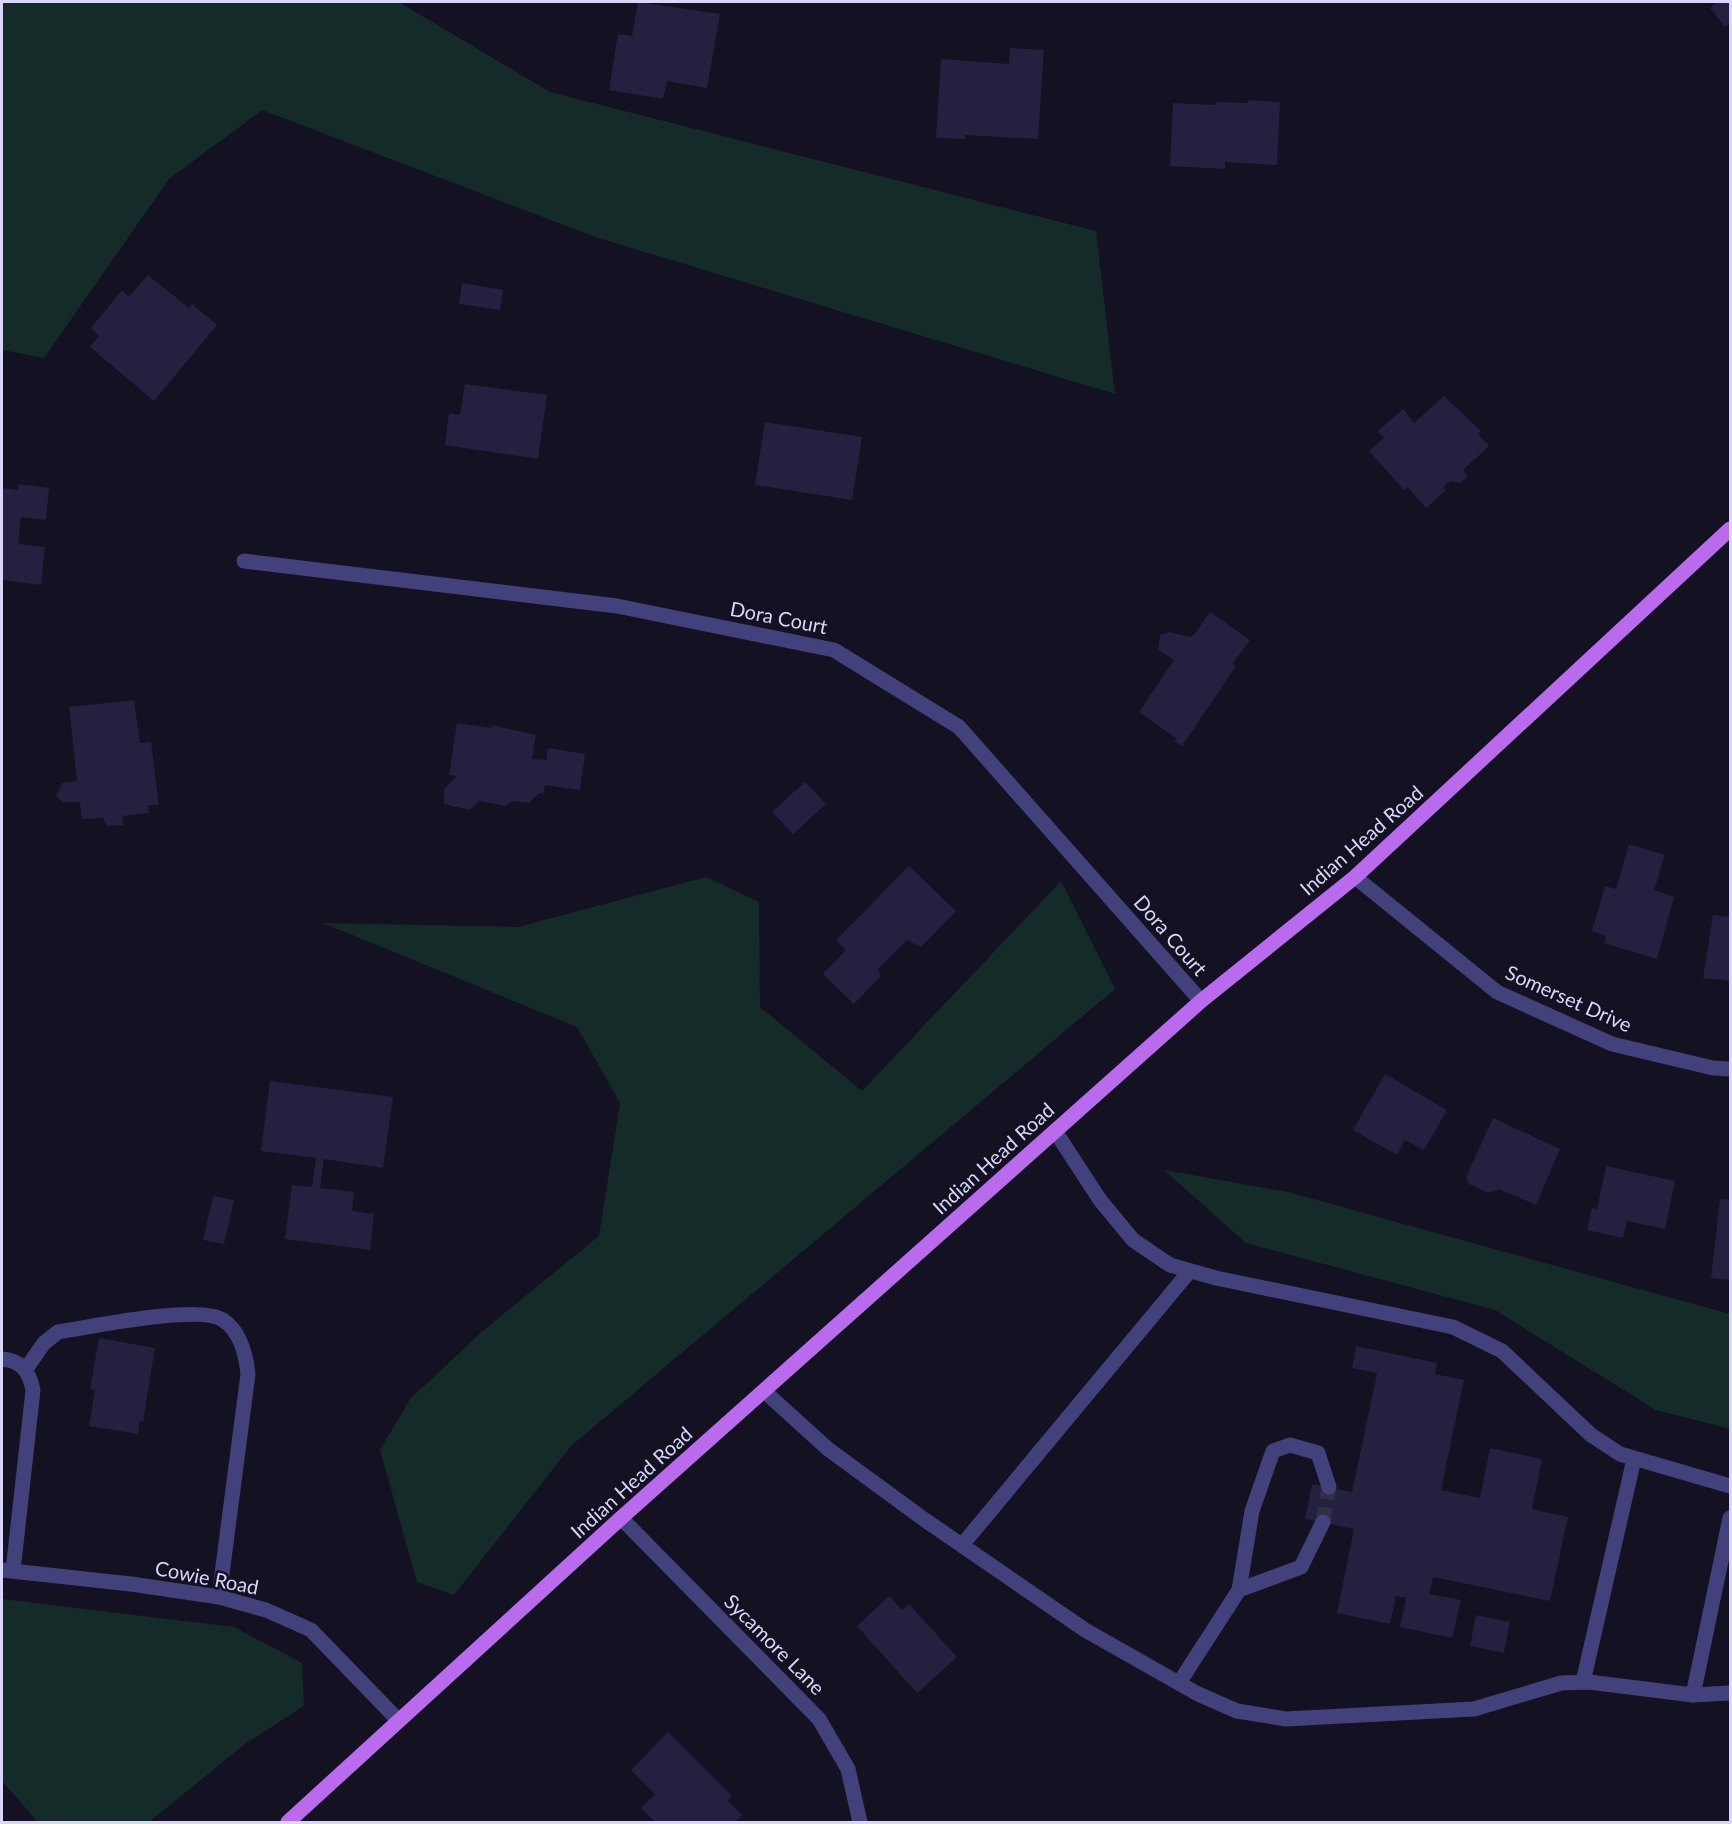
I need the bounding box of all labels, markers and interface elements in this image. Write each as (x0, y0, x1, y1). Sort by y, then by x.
street label: Dora Court (728, 596, 830, 638)
street label: Indian Head Road (1295, 780, 1427, 900)
street label: Dora Court (1130, 890, 1212, 980)
street label: Somerset Drive (1502, 959, 1636, 1037)
street label: Indian Head Road (927, 1097, 1059, 1219)
street label: Indian Head Road (565, 1421, 697, 1543)
street label: Cowie Road (153, 1555, 261, 1599)
street label: Sycamore Lane (720, 1589, 830, 1699)

